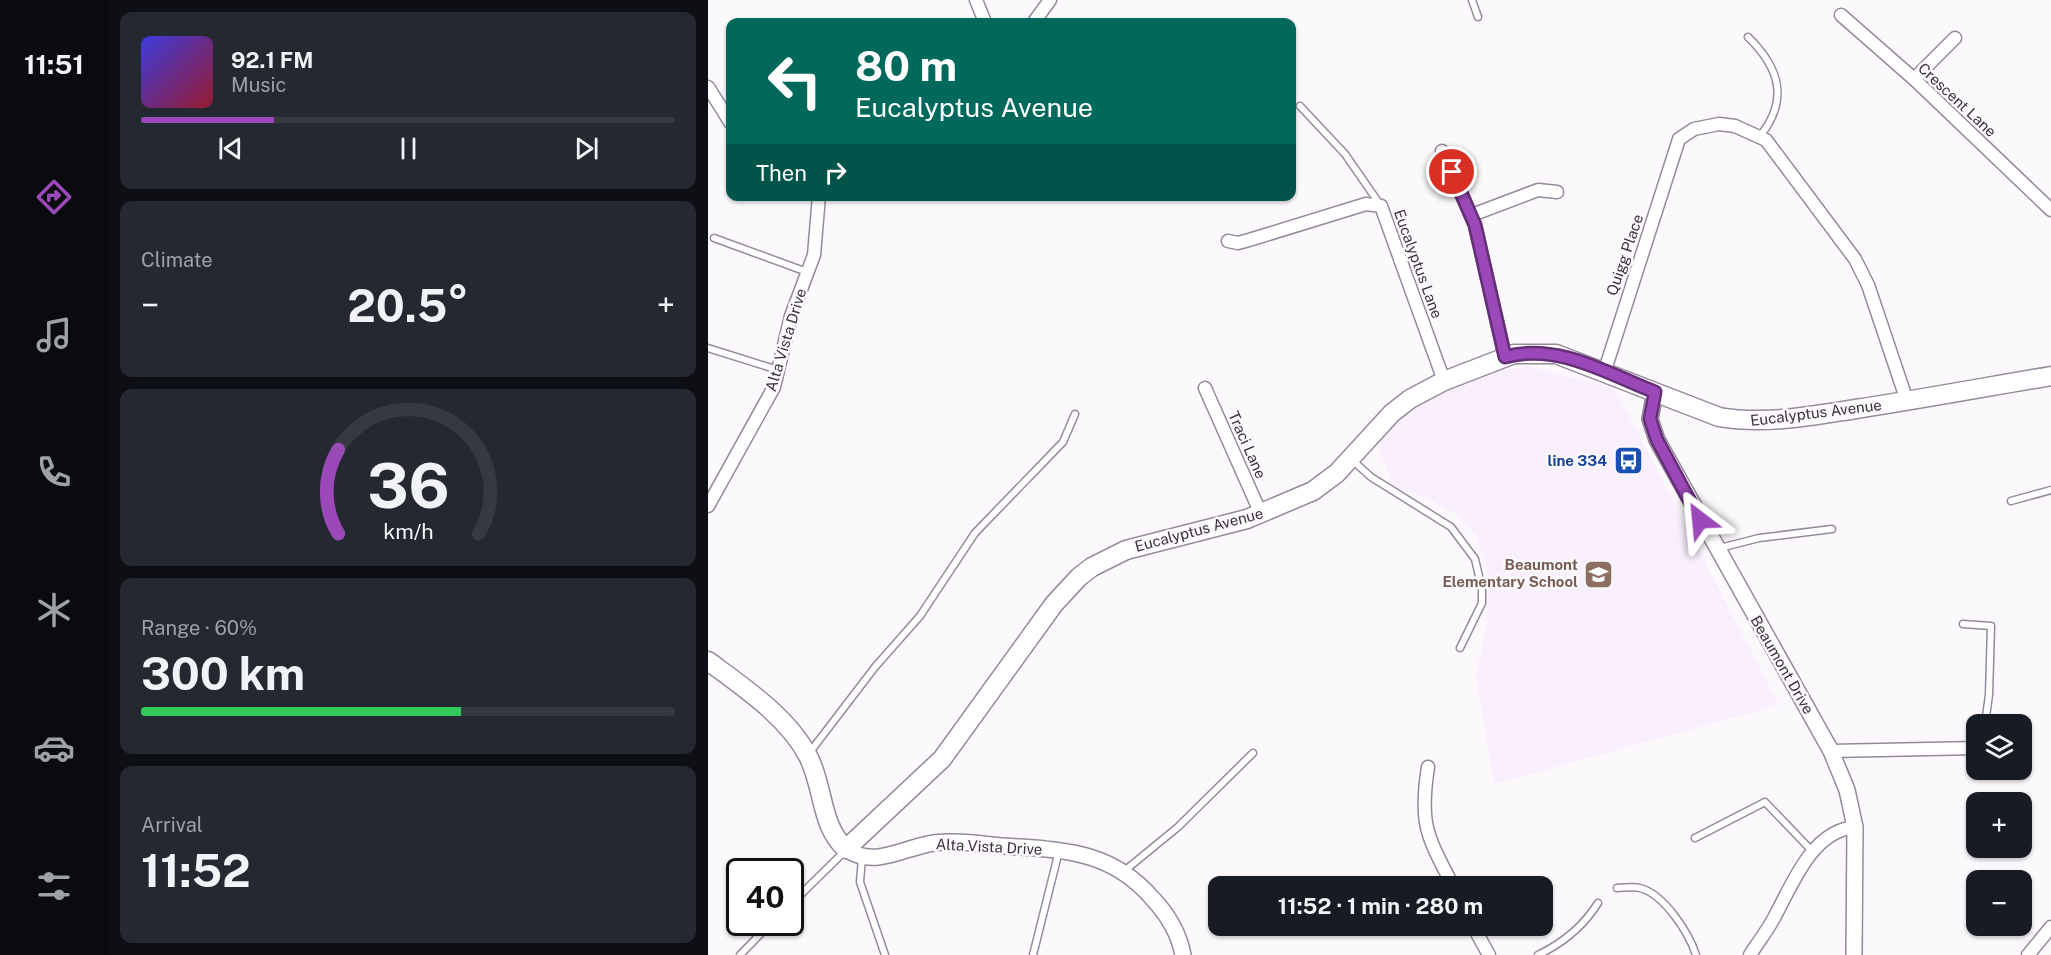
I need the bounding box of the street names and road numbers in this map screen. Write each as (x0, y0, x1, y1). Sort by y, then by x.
street label: Crescent Lane (1915, 59, 2000, 140)
street label: Eucalyptus Lane (1391, 207, 1446, 321)
street label: Quigg Place (1603, 212, 1646, 298)
street label: Alta Vista Drive (762, 286, 809, 393)
street label: Eucalyptus Avenue (1749, 396, 1883, 429)
street label: Traci Lane (1225, 409, 1270, 481)
street label: Eucalyptus Avenue (1133, 504, 1265, 555)
street label: Beaumont Drive (1747, 613, 1817, 717)
street label: Alta Vista Drive (935, 835, 1043, 858)

